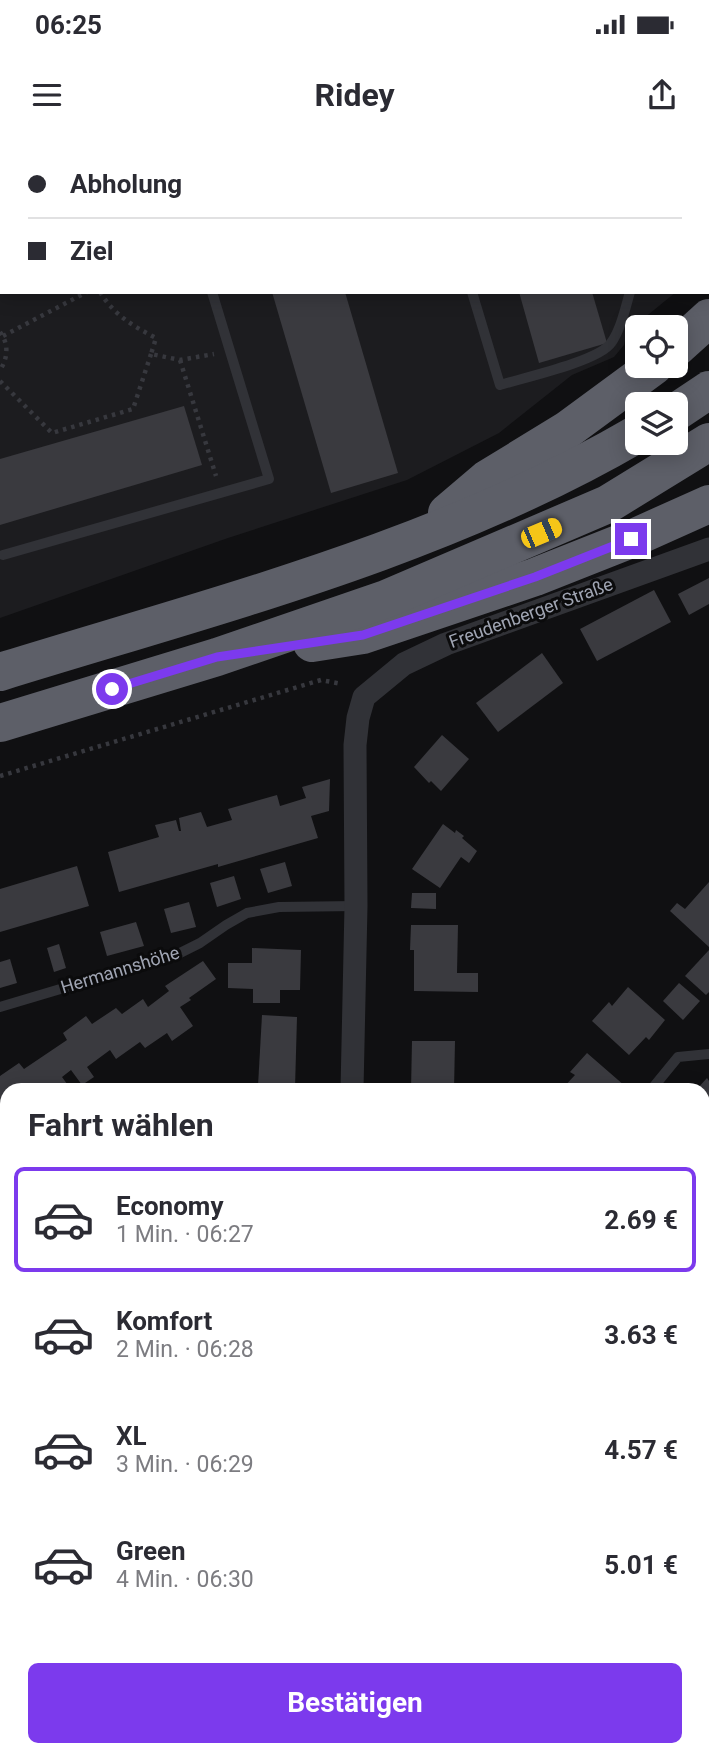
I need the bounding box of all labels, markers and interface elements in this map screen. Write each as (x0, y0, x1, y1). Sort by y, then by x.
text: 06:25 (35, 10, 102, 40)
icon: menu (28, 76, 66, 114)
text: Ridey (314, 76, 395, 114)
icon: share (643, 76, 681, 114)
text: Abholung (70, 169, 182, 199)
text: Ziel (70, 236, 114, 266)
map controls (625, 315, 688, 455)
button: locate (625, 315, 688, 378)
button: layers (625, 392, 688, 455)
car (518, 515, 565, 551)
route end (615, 523, 647, 555)
street label: Freudenberger Straße (446, 573, 616, 652)
route start (96, 673, 128, 705)
street label: Hermannshöhe (58, 942, 182, 998)
text: Fahrt wählen (28, 1106, 214, 1144)
icon: car (32, 1188, 95, 1251)
text: Economy (116, 1191, 223, 1221)
text: 2.69 € (604, 1205, 678, 1235)
text: 1 Min. · 06:27 (116, 1221, 254, 1248)
icon: car (32, 1303, 95, 1366)
text: Komfort (116, 1306, 212, 1336)
text: 3.63 € (604, 1320, 678, 1350)
text: 2 Min. · 06:28 (116, 1336, 254, 1363)
icon: car (32, 1418, 95, 1481)
text: XL (116, 1421, 147, 1451)
text: 4.57 € (604, 1435, 678, 1465)
text: 3 Min. · 06:29 (116, 1451, 254, 1478)
icon: car (32, 1533, 95, 1596)
text: Green (116, 1536, 186, 1566)
text: 5.01 € (604, 1550, 678, 1580)
text: 4 Min. · 06:30 (116, 1566, 254, 1593)
button: Bestätigen (28, 1663, 682, 1743)

